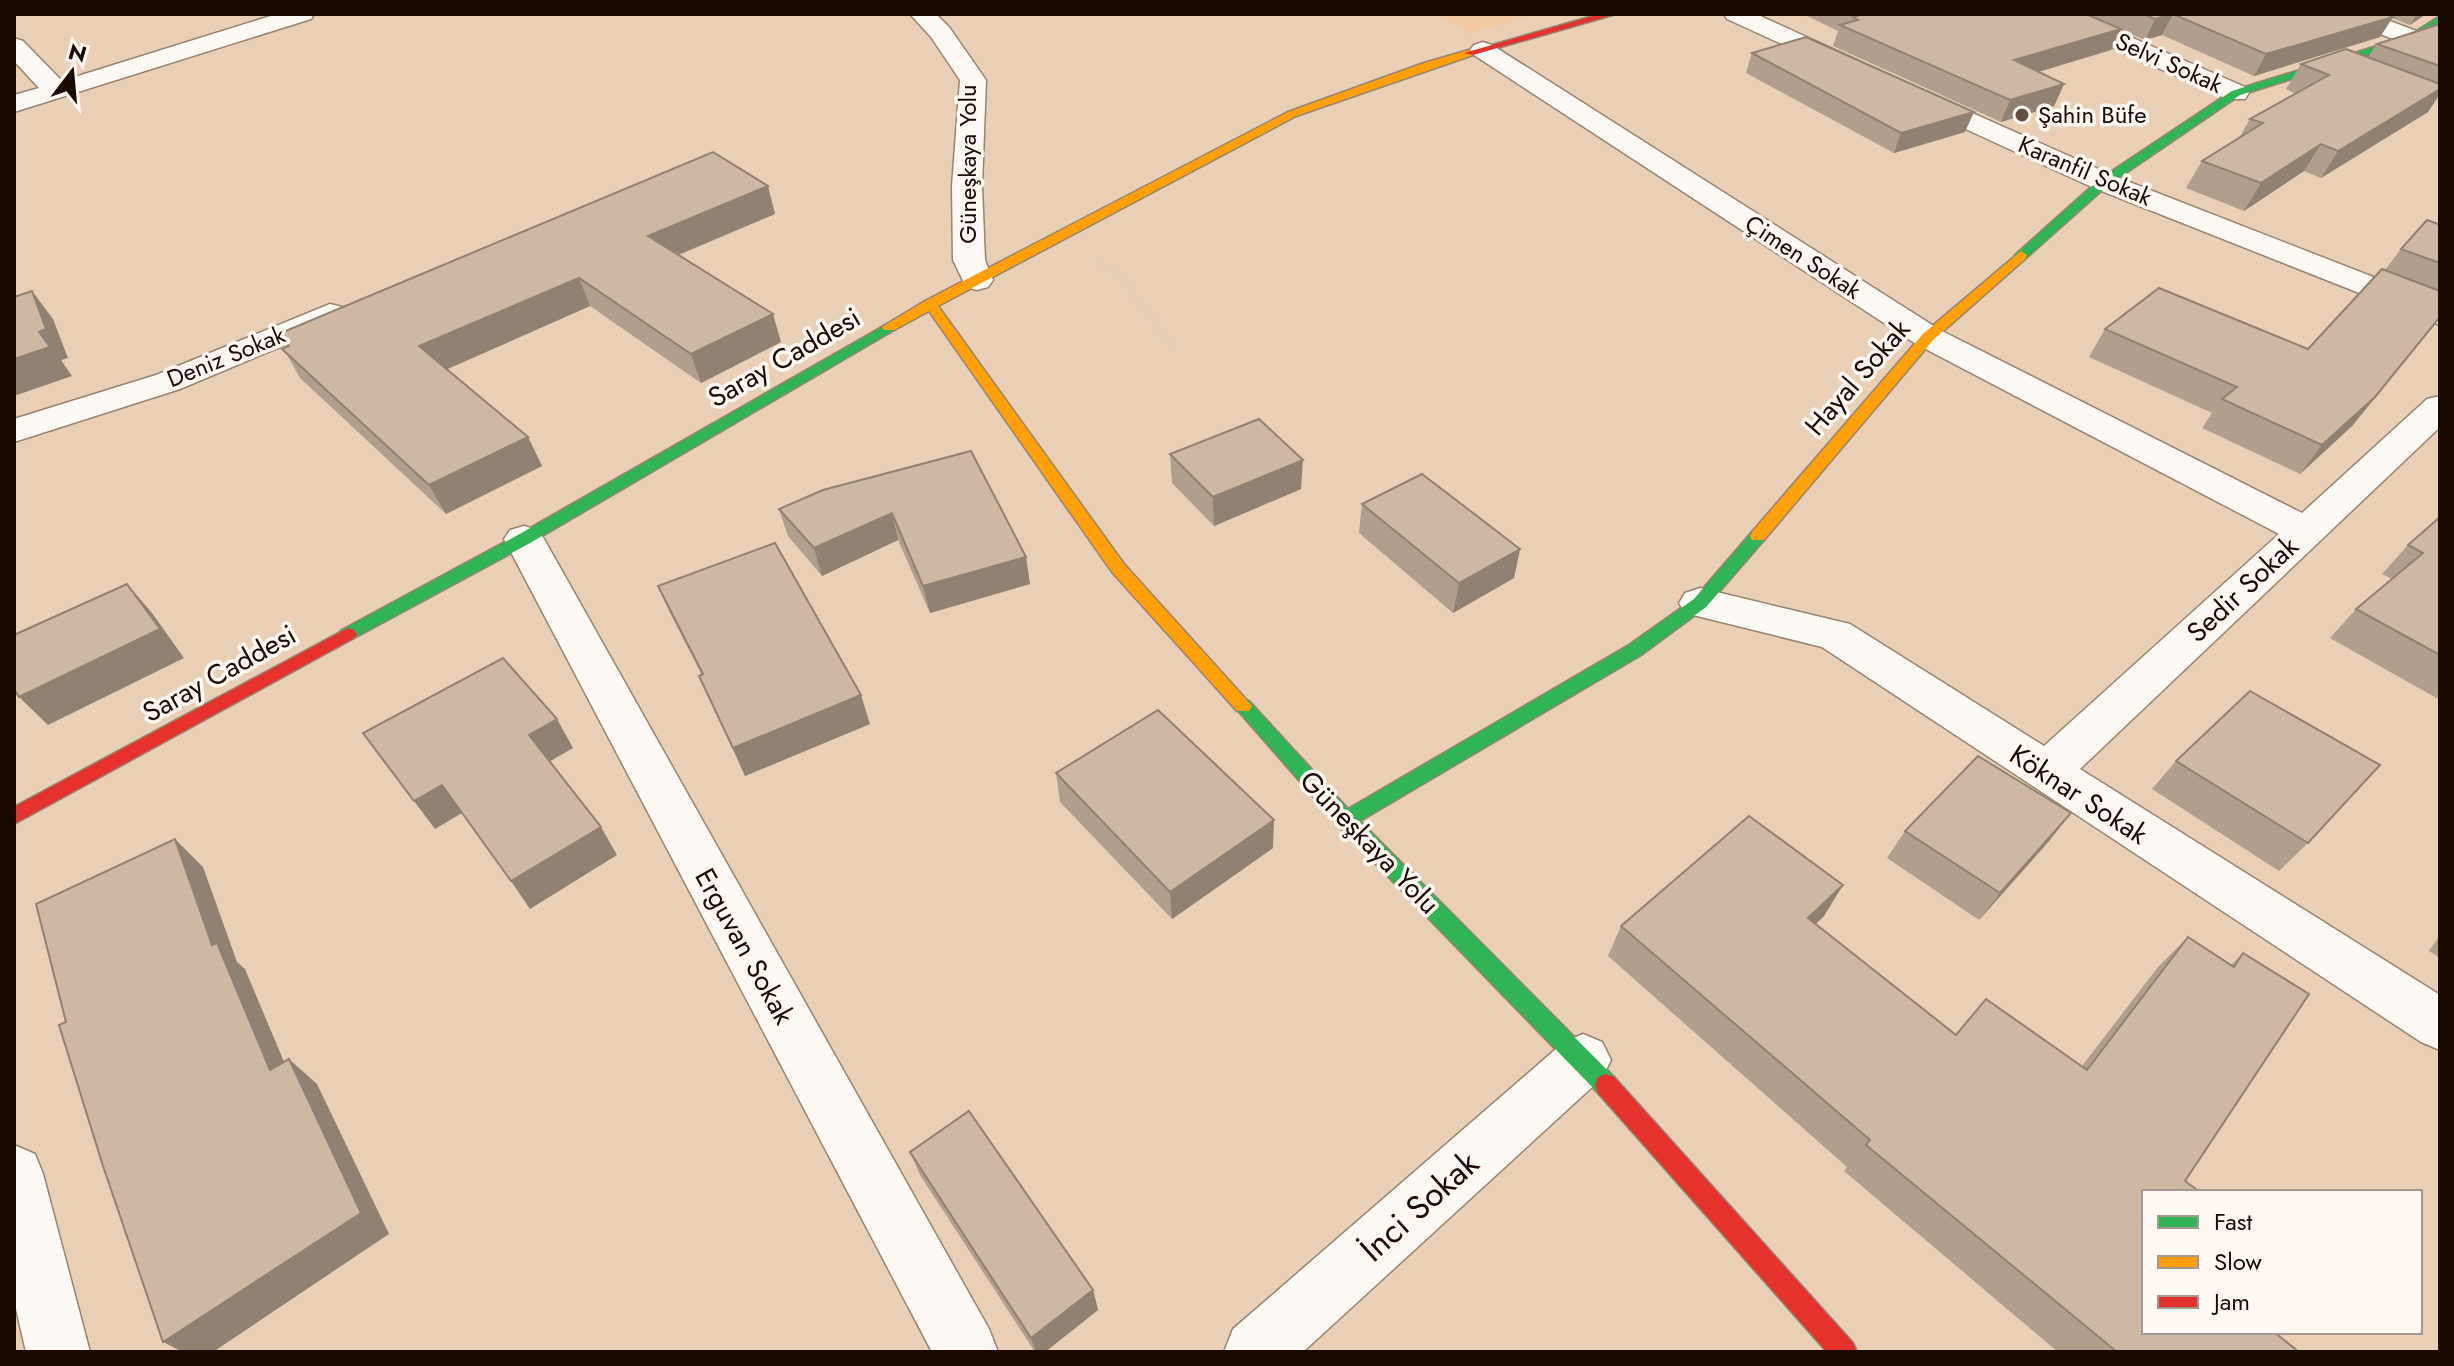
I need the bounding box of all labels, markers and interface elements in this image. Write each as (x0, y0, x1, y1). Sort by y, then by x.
street label: Selvi Sokak (2110, 23, 2229, 102)
north arrow (32, 32, 112, 112)
text: N (65, 35, 90, 71)
street label: Güneşkaya Yolu (950, 84, 985, 244)
place label: Şahin Büfe (2038, 97, 2147, 132)
marker: Şahin Büfe (2013, 106, 2031, 124)
street label: Karanfil Sokak (2013, 127, 2158, 215)
street label: Çimen Sokak (1738, 206, 1869, 308)
street label: Saray Caddesi (700, 297, 868, 418)
street label: Hayal Sokak (1795, 310, 1920, 445)
street label: Deniz Sokak (161, 317, 291, 396)
street label: Sedir Sokak (2177, 526, 2308, 652)
street label: Saray Caddesi (135, 614, 304, 733)
street label: Köknar Sokak (2002, 734, 2157, 855)
street label: Güneşkaya Yolu (1290, 761, 1449, 923)
street label: Erguvan Sokak (685, 861, 805, 1032)
street label: İnci Sokak (1349, 1140, 1490, 1273)
legend (2142, 1190, 2422, 1334)
text: Fast (2214, 1204, 2252, 1239)
text: Slow (2214, 1244, 2262, 1279)
text: Jam (2211, 1284, 2250, 1319)

